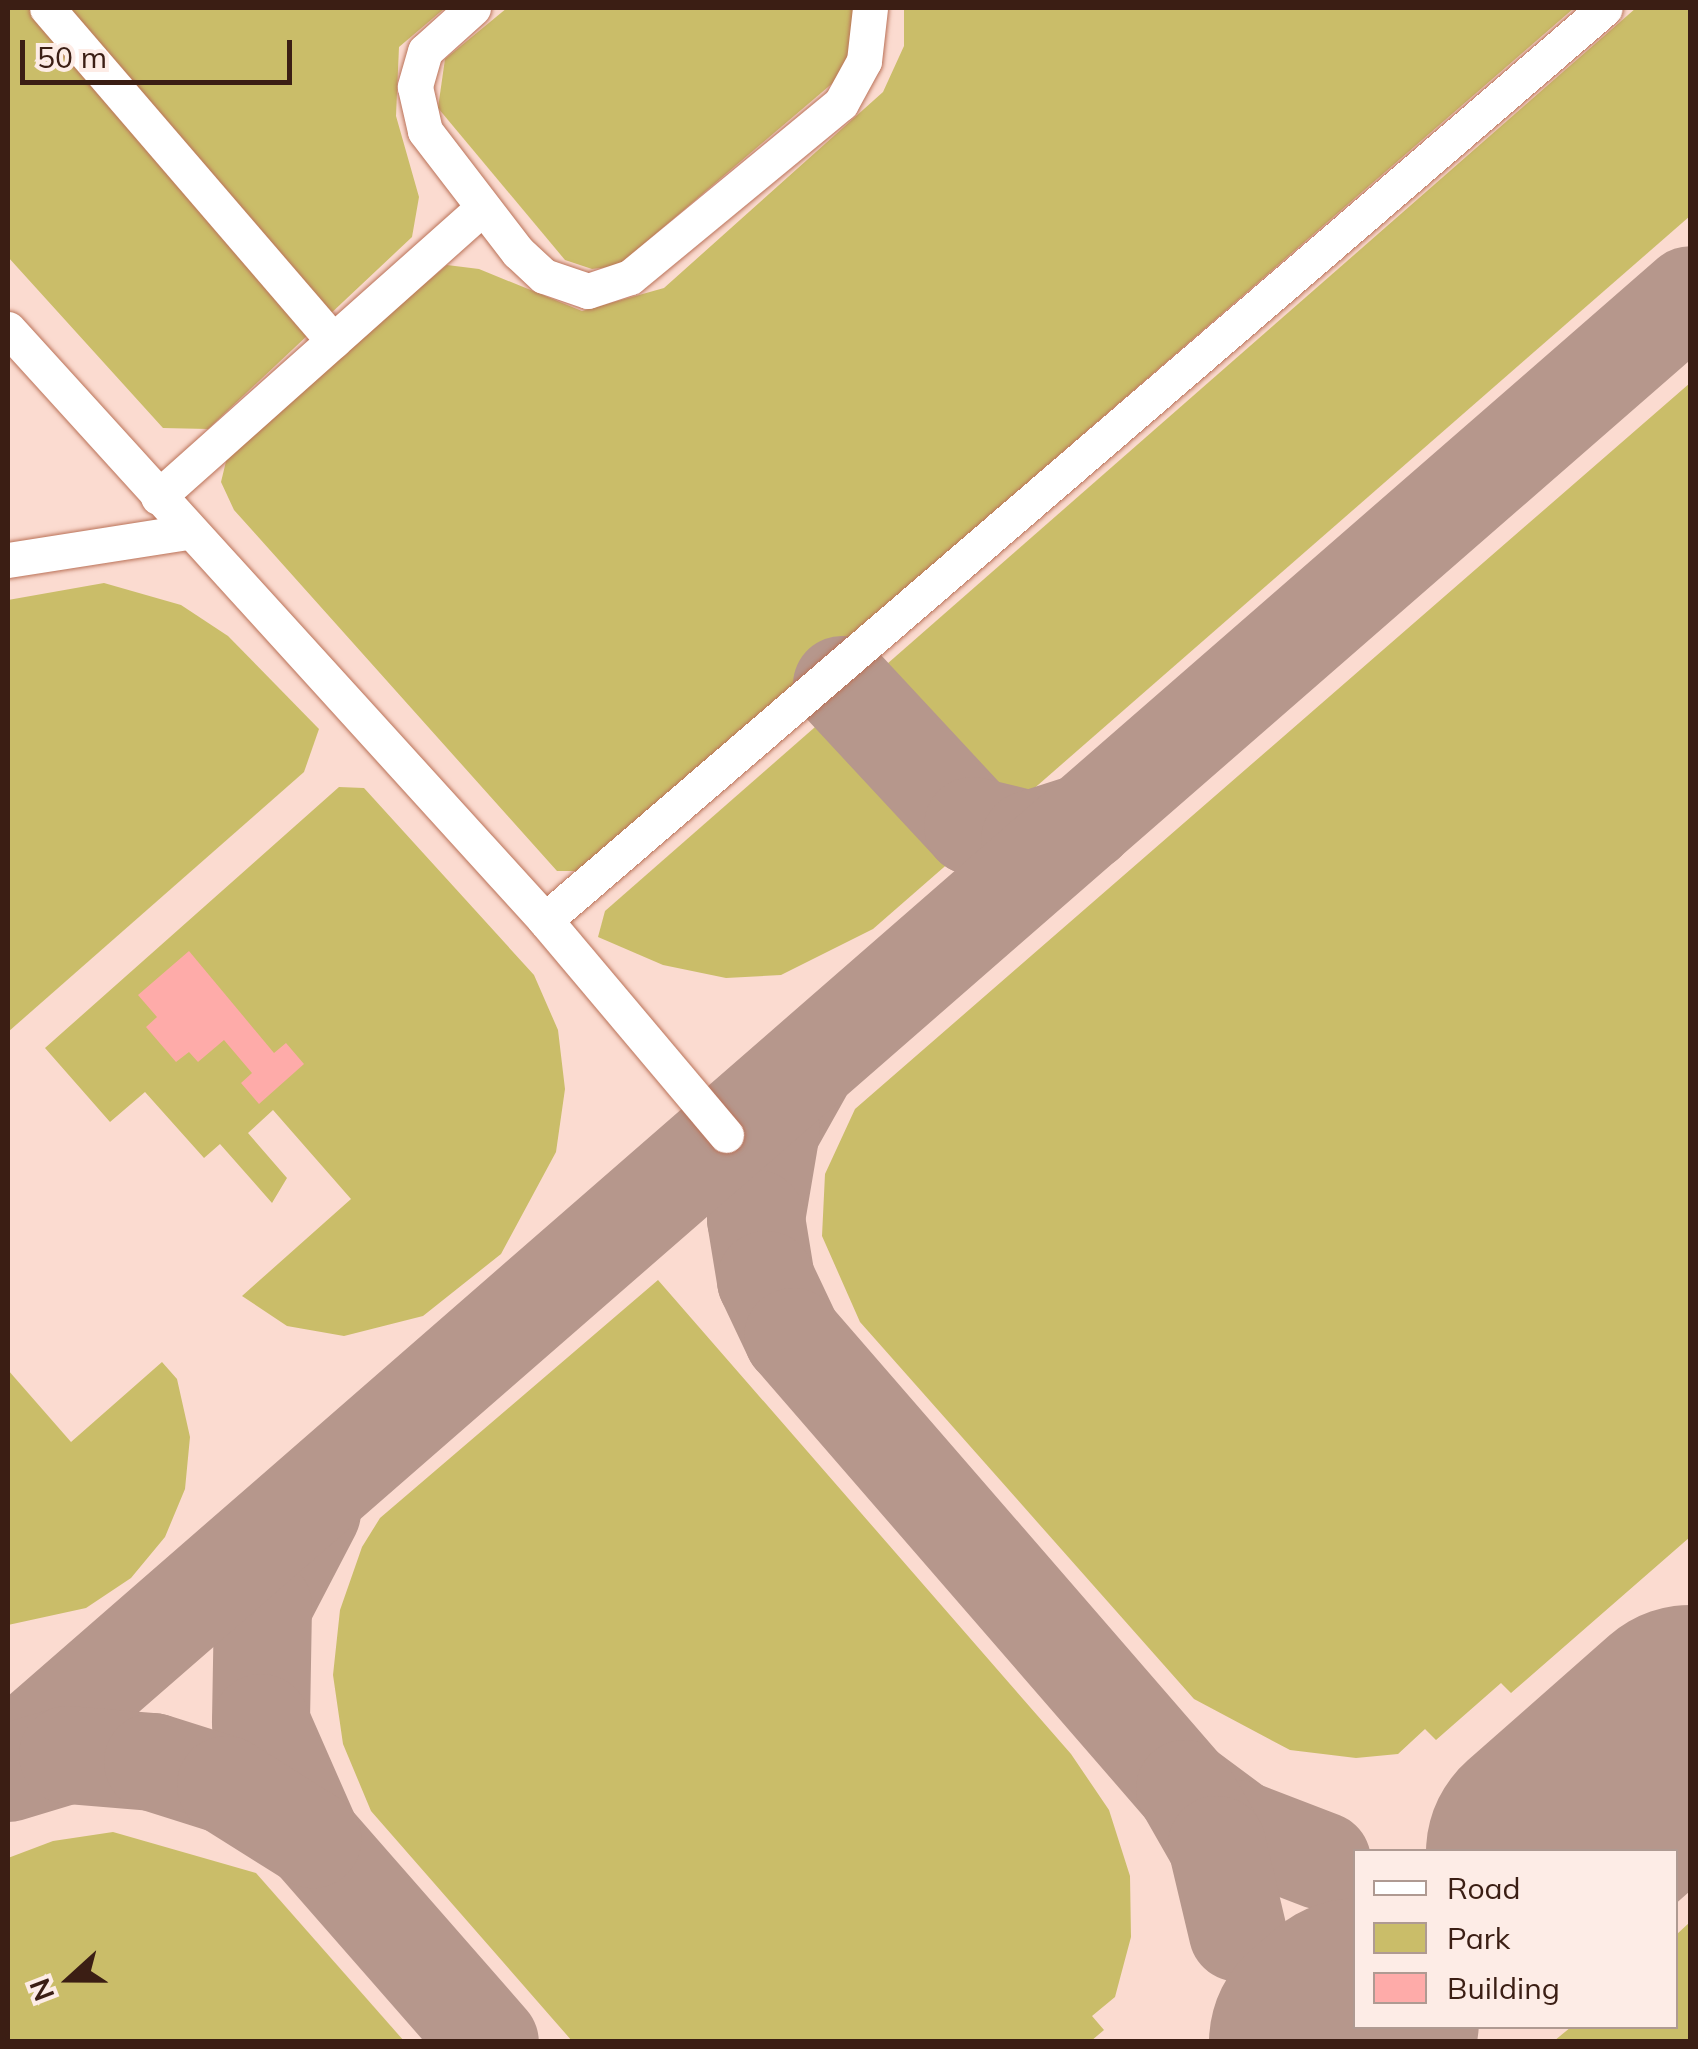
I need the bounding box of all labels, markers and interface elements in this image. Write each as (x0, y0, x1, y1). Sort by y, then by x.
scale bar (25, 20, 298, 82)
text: 50 m (37, 38, 107, 76)
legend (1353, 1849, 1678, 2029)
text: Road (1447, 1869, 1521, 1907)
text: Park (1447, 1919, 1510, 1957)
north arrow (20, 1929, 120, 2029)
text: Building (1447, 1969, 1560, 2007)
text: N (21, 1974, 62, 2006)

